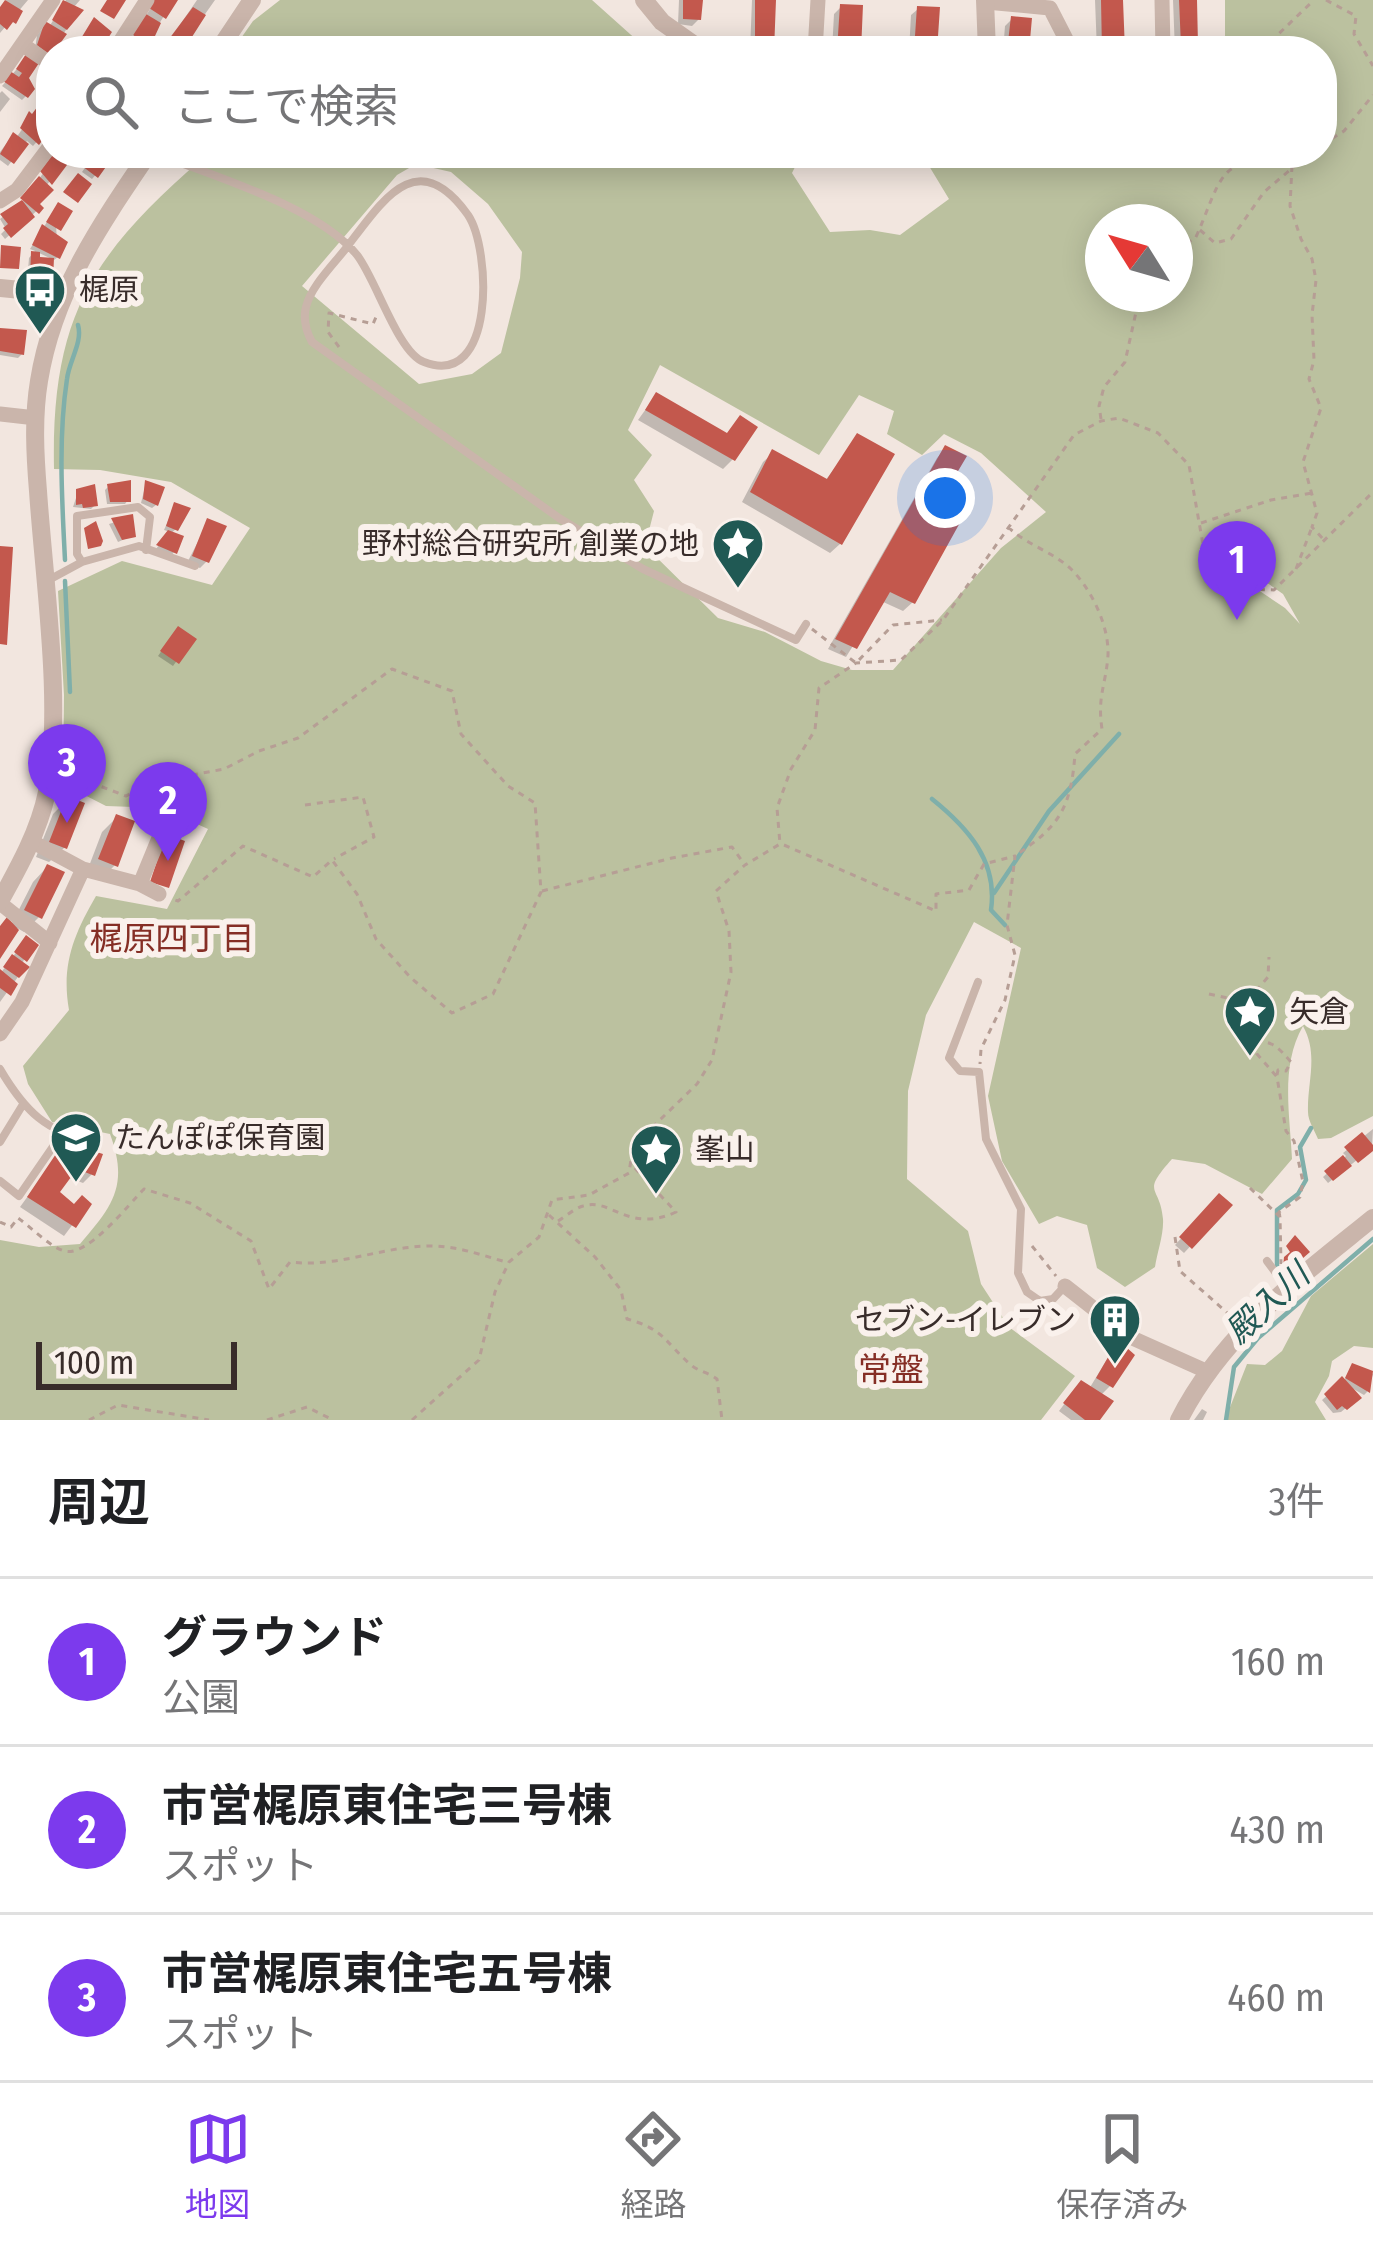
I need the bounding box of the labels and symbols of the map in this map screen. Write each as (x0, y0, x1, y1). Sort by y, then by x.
north arrow (1085, 204, 1193, 312)
bus stop icon: 梶原 (12, 262, 68, 336)
place label: 梶原 (79, 272, 139, 308)
your location (915, 468, 975, 528)
place icon: 野村総合研究所 創業の地 (710, 516, 766, 590)
pin: 1 (1198, 521, 1276, 620)
place label: 野村総合研究所 創業の地 (362, 526, 699, 562)
pin: 3 (28, 724, 106, 823)
pin: 2 (129, 762, 207, 861)
district label: 梶原四丁目 (90, 919, 255, 959)
place icon: 矢倉 (1222, 984, 1278, 1058)
place label: 矢倉 (1289, 994, 1349, 1030)
school or university icon: たんぽぽ保育園 (48, 1110, 104, 1184)
place label: たんぽぽ保育園 (115, 1120, 325, 1156)
place icon: 峯山 (628, 1122, 684, 1196)
place label: 峯山 (695, 1132, 755, 1168)
water label: 殿入川 (1218, 1253, 1320, 1352)
building icon: セブン-イレブン (1087, 1292, 1143, 1366)
place label: セブン-イレブン (855, 1302, 1076, 1338)
scale bar (36, 1336, 237, 1389)
district label: 常盤 (858, 1350, 924, 1390)

